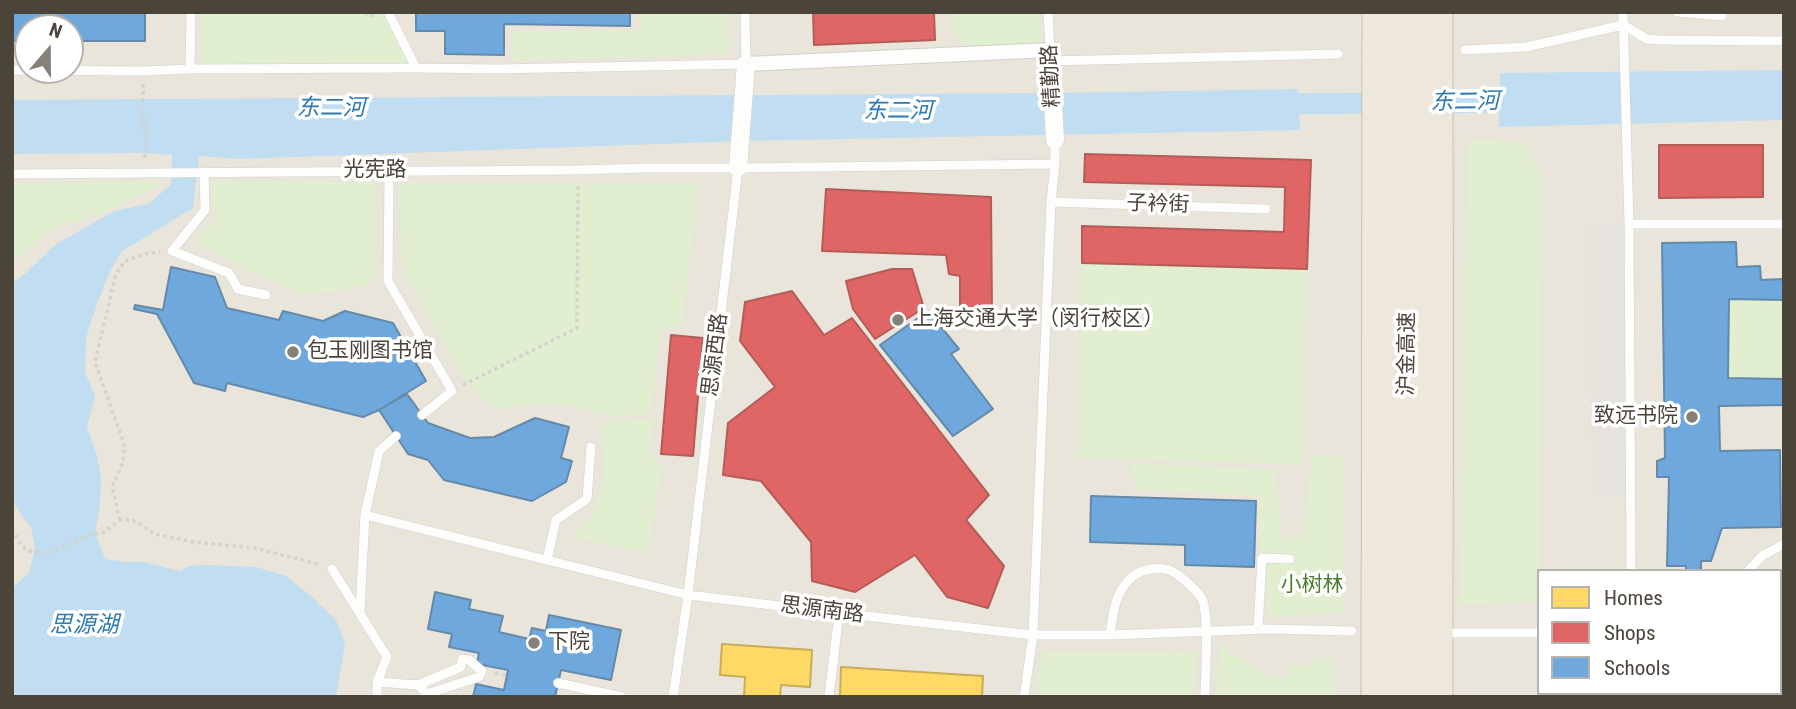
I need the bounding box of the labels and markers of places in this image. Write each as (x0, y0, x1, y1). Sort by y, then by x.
place label: 上海交通大学（闵行校区） (912, 307, 1164, 333)
marker: 上海交通大学（闵行校区） (890, 312, 906, 328)
place label: 包玉刚图书馆 (307, 339, 433, 365)
marker: 包玉刚图书馆 (285, 344, 301, 360)
place label: 致远书院 (1594, 404, 1678, 430)
marker: 致远书院 (1684, 409, 1700, 425)
place label: 下院 (548, 630, 590, 656)
marker: 下院 (526, 635, 542, 651)

